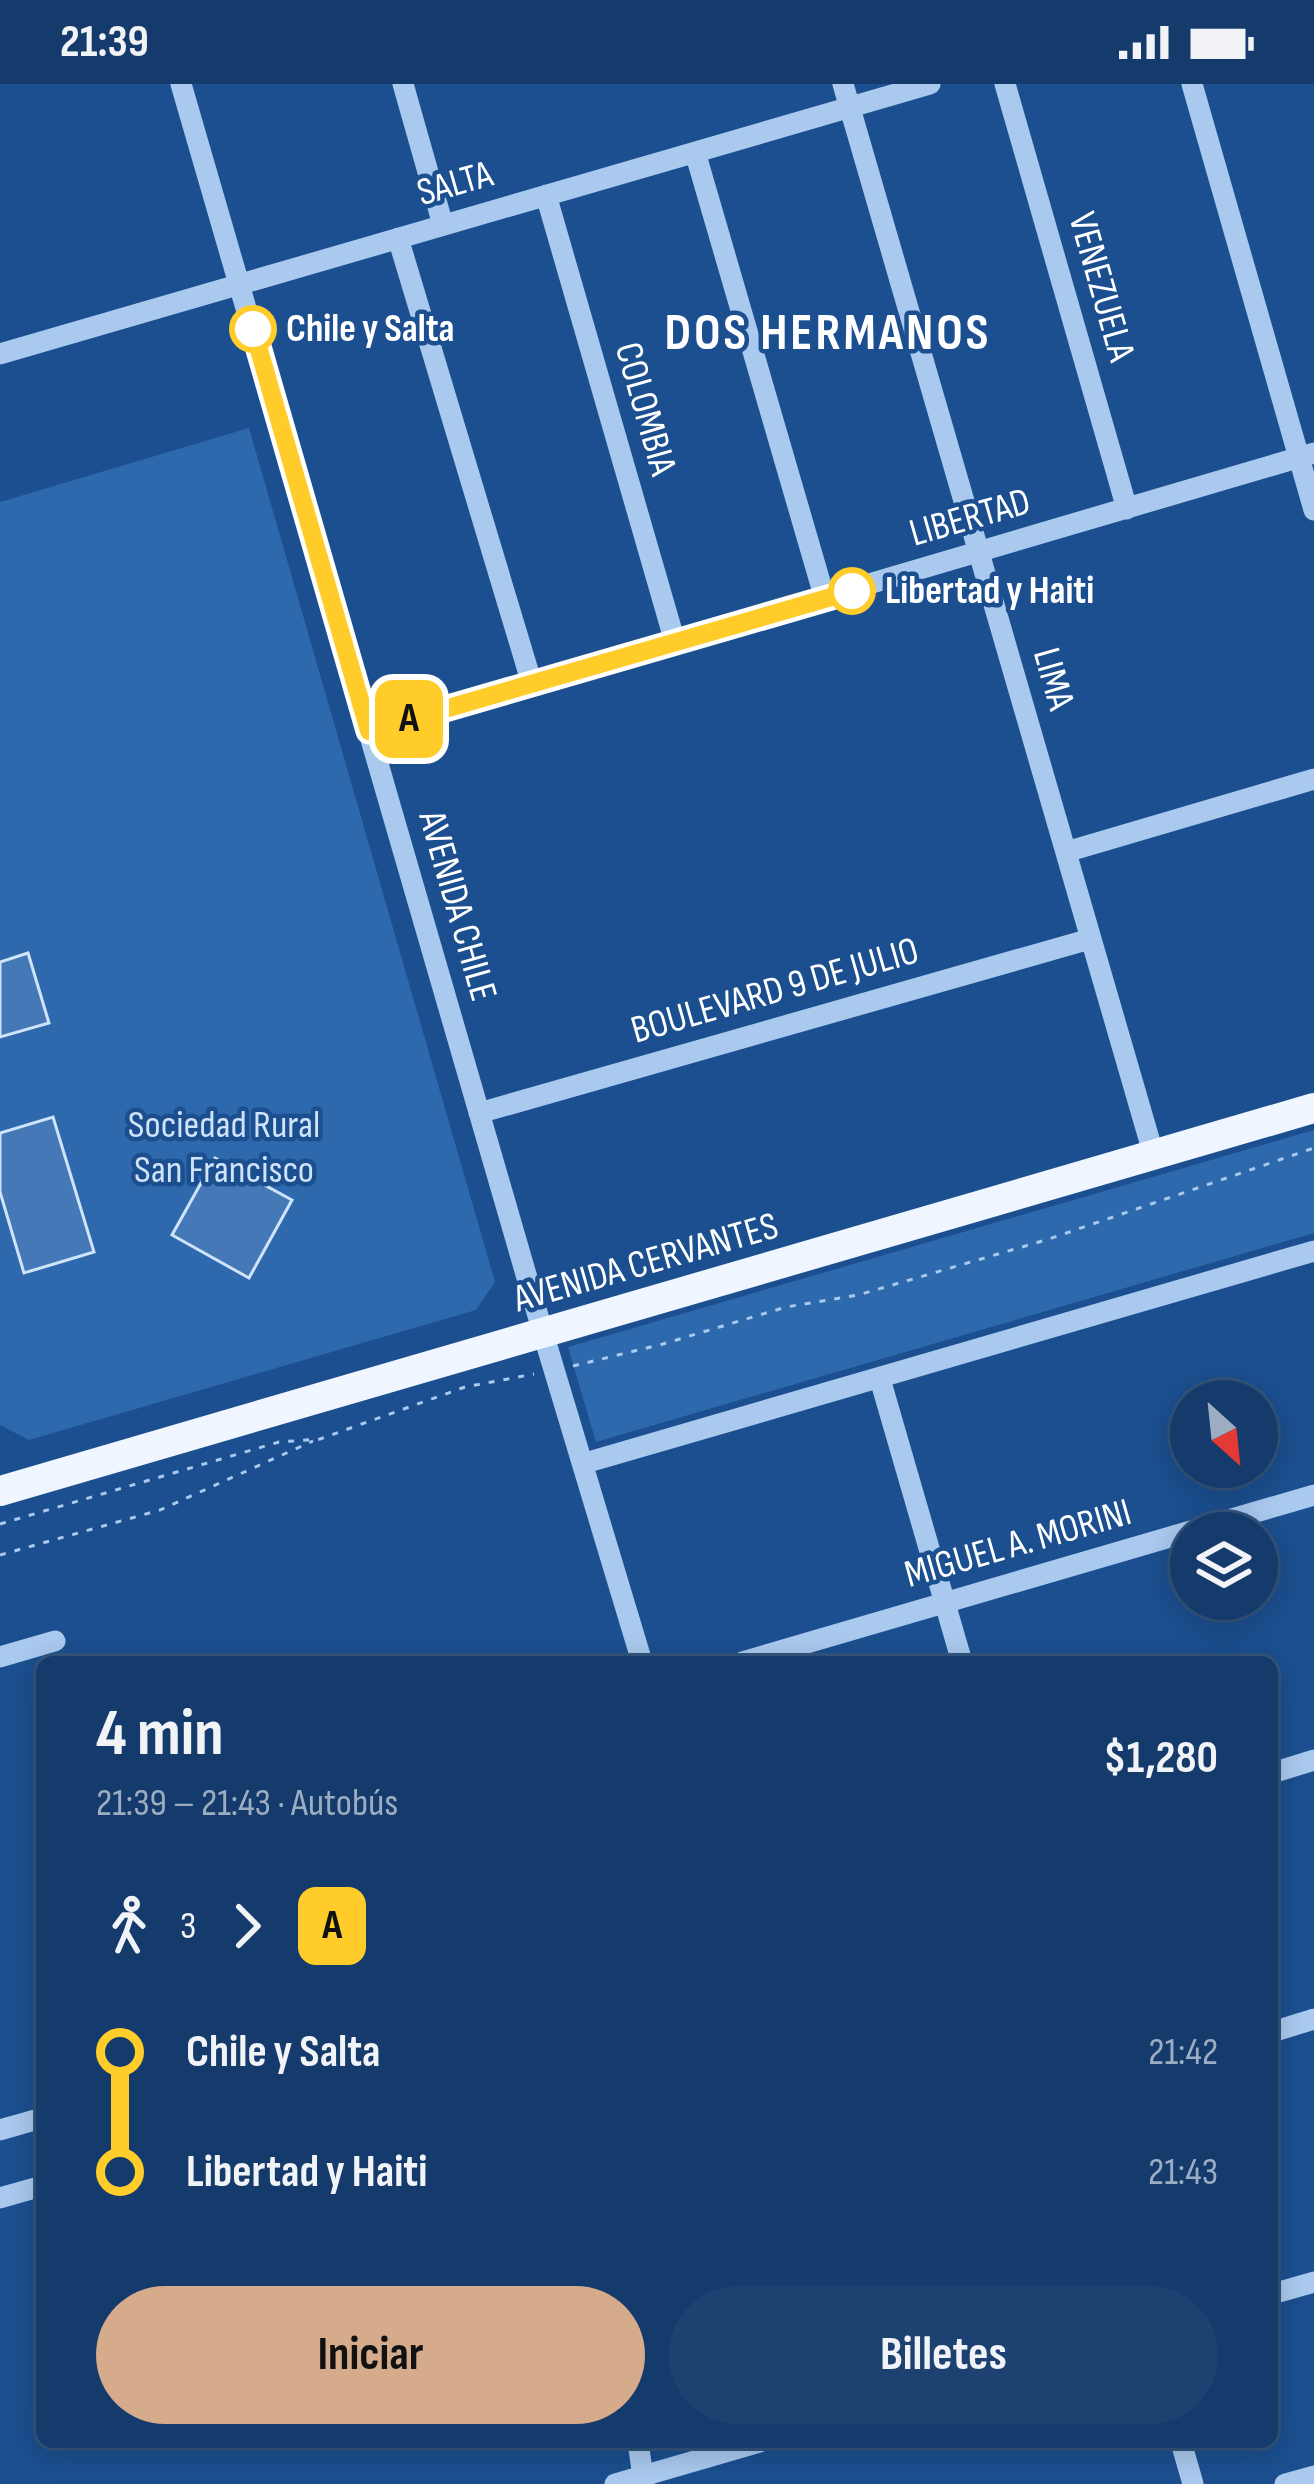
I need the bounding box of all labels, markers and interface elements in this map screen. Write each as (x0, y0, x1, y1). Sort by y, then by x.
text: 21:39 (60, 15, 149, 70)
street label: SALTA (412, 151, 498, 217)
street label: VENEZUELA (1057, 207, 1145, 367)
district label: DOS HERMANOS (665, 303, 992, 364)
place label: Chile y Salta (286, 306, 455, 353)
marker: Chile y Salta (231, 307, 275, 351)
street label: COLOMBIA (604, 337, 686, 481)
street label: LIBERTAD (904, 478, 1036, 558)
place label: Libertad y Haiti (885, 568, 1094, 615)
marker: Libertad y Haiti (830, 569, 874, 613)
street label: LIMA (1022, 643, 1084, 716)
line badge: A (370, 680, 448, 758)
text: A (399, 693, 419, 744)
street label: AVENIDA CHILE (407, 805, 507, 1007)
street label: BOULEVARD 9 DE JULIO (626, 928, 924, 1054)
park label: Sociedad Rural San Francisco (128, 1102, 320, 1194)
street label: AVENIDA CERVANTES (507, 1203, 784, 1323)
north arrow (1170, 1380, 1278, 1488)
map controls (1170, 1380, 1278, 1620)
street label: MIGUEL A. MORINI (899, 1489, 1137, 1599)
button: layers (1170, 1512, 1278, 1620)
text: 4 min (96, 1695, 224, 1774)
text: $1,280 (1104, 1731, 1218, 1786)
text: 21:39 – 21:43 · Autobús (96, 1780, 398, 1827)
icon: walk (96, 1893, 162, 1959)
icon: forward (214, 1893, 280, 1959)
text: A (322, 1900, 342, 1951)
text: 3 (180, 1903, 196, 1950)
text: Chile y Salta (186, 2025, 380, 2080)
text: 21:42 (1148, 2029, 1218, 2076)
text: Libertad y Haiti (186, 2145, 427, 2200)
text: 21:43 (1148, 2149, 1218, 2196)
button: Iniciar (96, 2286, 645, 2424)
button: Billetes (669, 2286, 1218, 2424)

